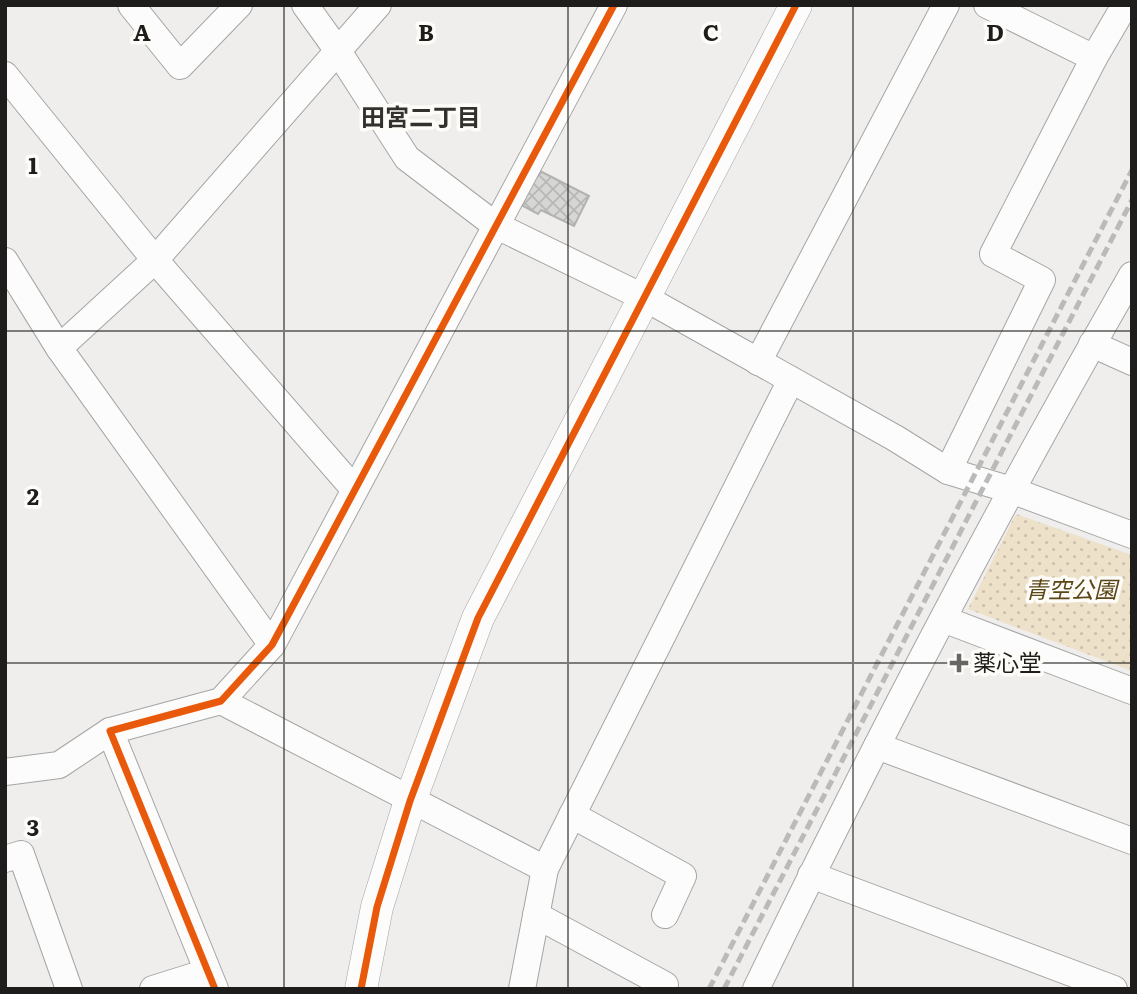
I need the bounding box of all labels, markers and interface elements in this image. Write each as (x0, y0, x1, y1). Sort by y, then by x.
text: A (133, 14, 151, 48)
text: B (418, 14, 434, 48)
text: C (703, 14, 719, 48)
text: D (986, 14, 1004, 48)
district label: 田宮二丁目 (361, 98, 481, 133)
text: 1 (28, 147, 38, 181)
text: 2 (27, 478, 39, 512)
park label: 青空公園 (1025, 571, 1120, 605)
place label: 薬心堂 (973, 644, 1042, 678)
marker: 薬心堂 (951, 655, 967, 671)
text: 3 (27, 809, 39, 843)

